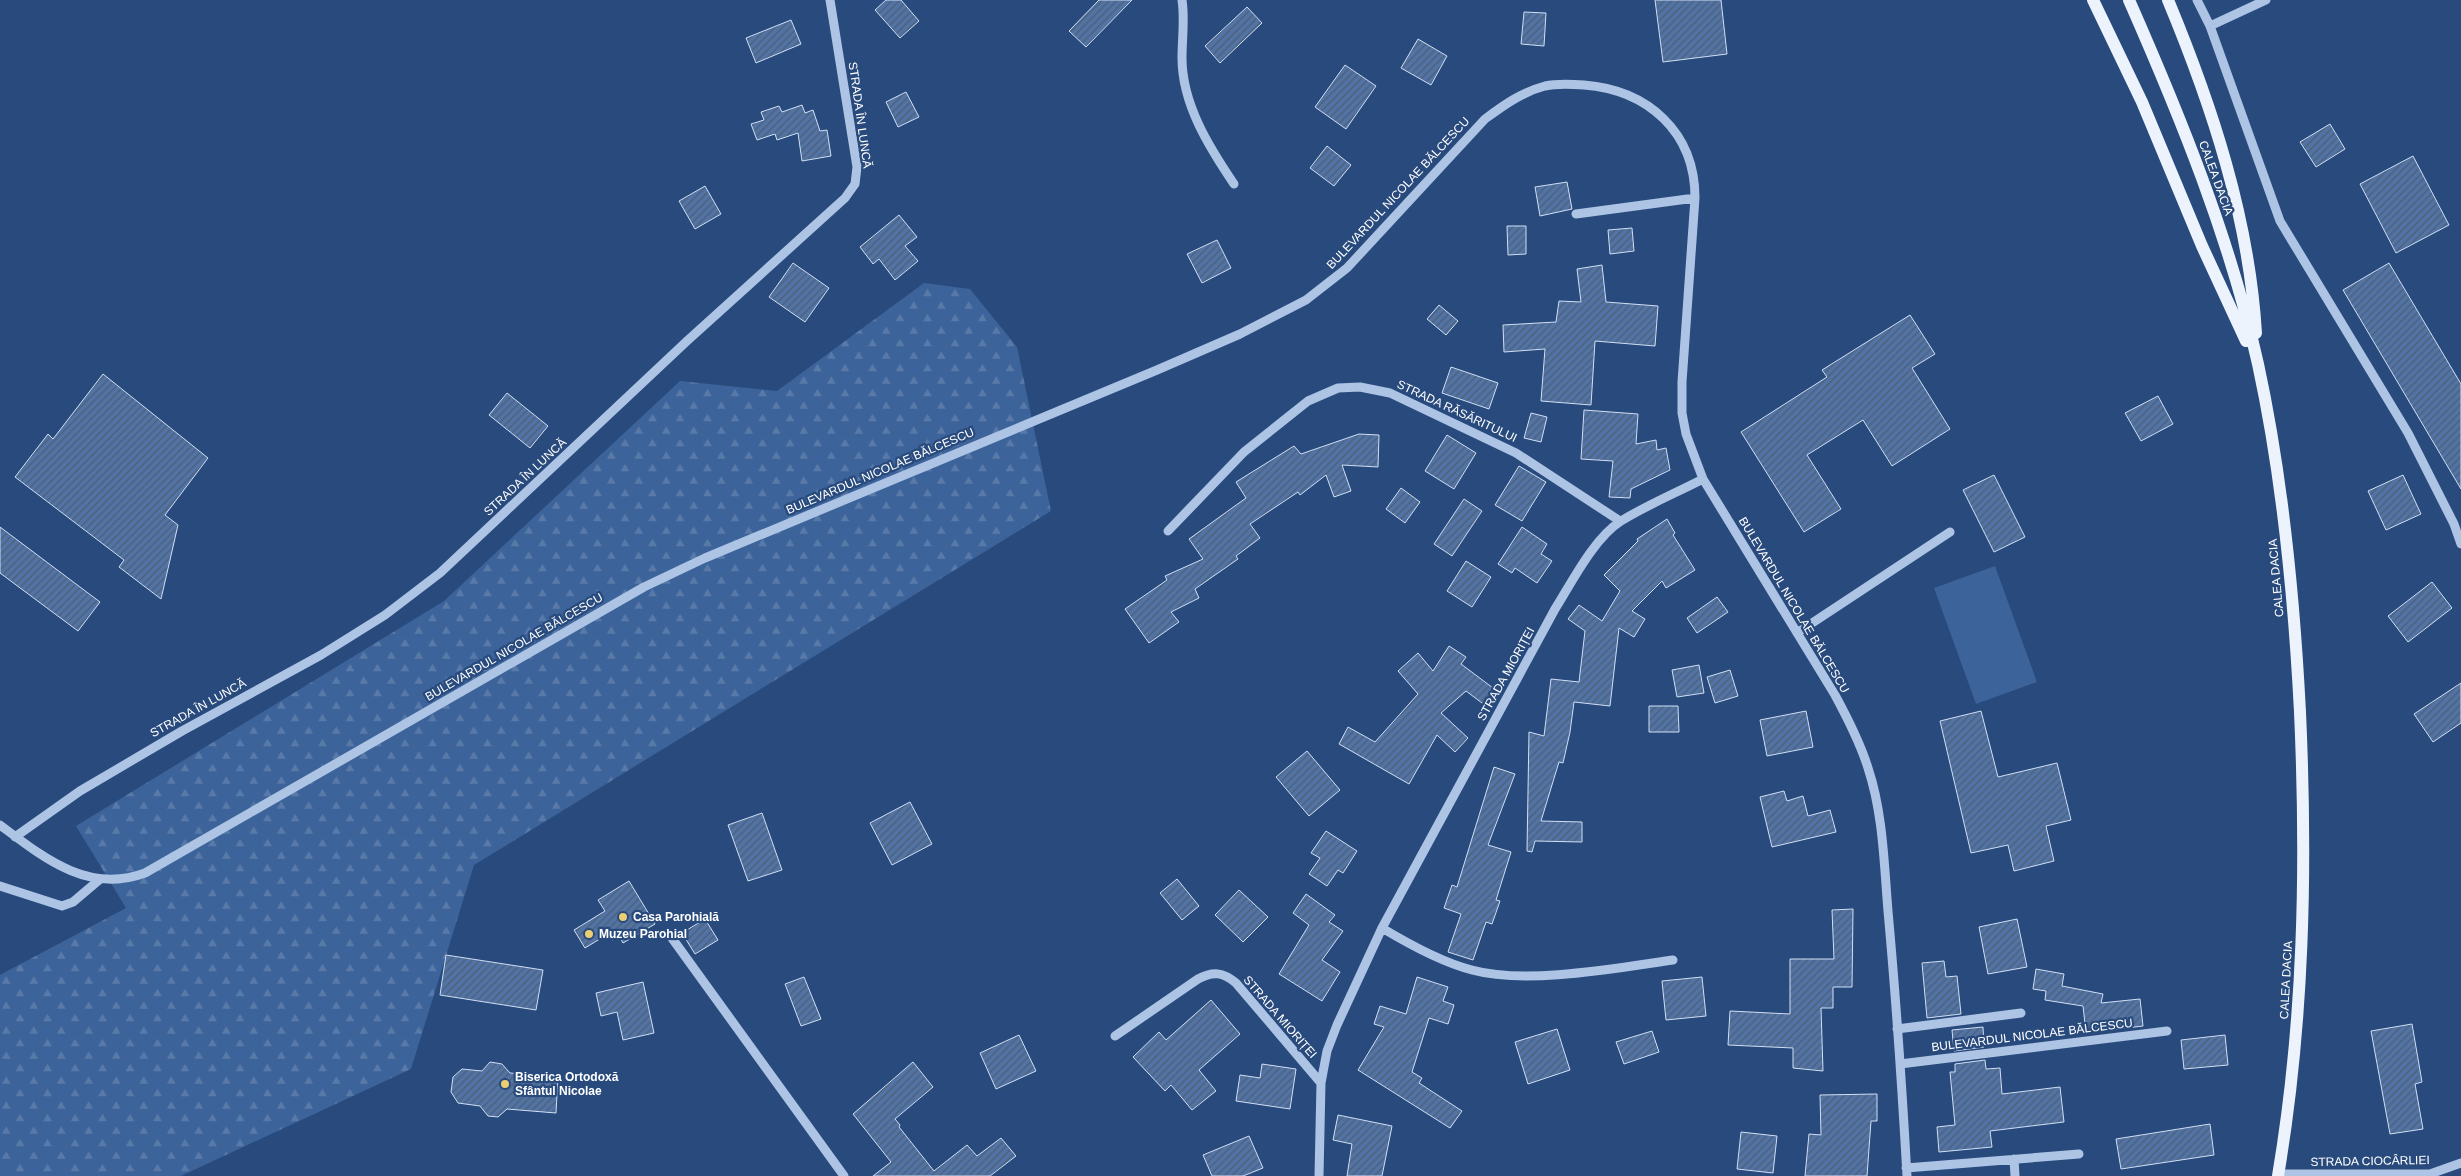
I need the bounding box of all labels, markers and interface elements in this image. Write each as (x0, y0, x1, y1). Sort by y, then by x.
street label: STRADA ÎN LUNCĂ (846, 61, 875, 169)
street label: BULEVARDUL NICOLAE BĂLCESCU (1323, 113, 1472, 272)
street label: CALEA DACIA (2196, 139, 2236, 217)
street label: STRADA RĂSĂRITULUI (1395, 376, 1520, 445)
street label: BULEVARDUL NICOLAE BĂLCESCU (784, 424, 976, 517)
street label: STRADA ÎN LUNCĂ (480, 435, 569, 519)
street label: BULEVARDUL NICOLAE BĂLCESCU (1736, 514, 1853, 695)
street label: CALEA DACIA (2266, 538, 2286, 618)
street label: BULEVARDUL NICOLAE BĂLCESCU (422, 589, 605, 704)
street label: STRADA MIORIȚEI (1475, 625, 1537, 723)
street label: STRADA ÎN LUNCĂ (147, 675, 248, 740)
place label: Casa Parohială (633, 910, 719, 924)
marker: Casa Parohială (617, 911, 629, 923)
place label: Muzeu Parohial (599, 927, 687, 941)
marker: Muzeu Parohial (583, 928, 595, 940)
street label: CALEA DACIA (2277, 940, 2295, 1020)
street label: STRADA MIORIȚEI (1240, 973, 1320, 1061)
street label: BULEVARDUL NICOLAE BĂLCESCU (1930, 1015, 2133, 1054)
place label: Biserica Ortodoxă Sfântul Nicolae (515, 1070, 619, 1098)
marker: Biserica Ortodoxă Sfântul Nicolae (499, 1078, 511, 1090)
street label: STRADA CIOCÂRLIEI (2310, 1152, 2430, 1169)

